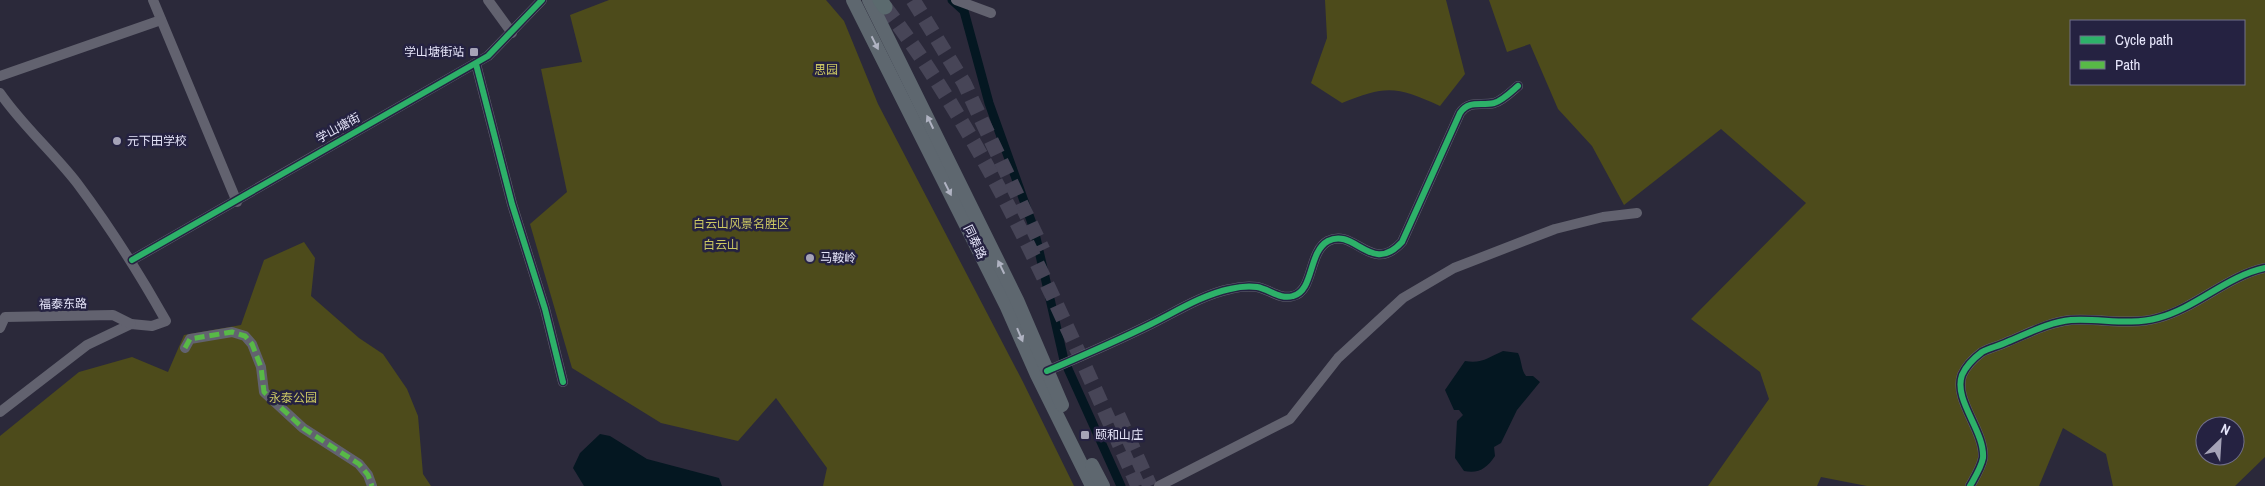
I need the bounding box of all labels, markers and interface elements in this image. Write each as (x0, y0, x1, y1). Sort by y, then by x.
legend (2070, 20, 2245, 85)
text: Cycle path (2115, 29, 2173, 50)
one-way arrow (871, 36, 879, 51)
place label: 学山塘街站 (404, 44, 464, 60)
marker: 学山塘街站 (468, 46, 480, 58)
text: Path (2115, 54, 2140, 75)
park label: 思园 (814, 62, 838, 78)
street label: 学山塘街 (313, 109, 363, 147)
one-way arrow (925, 114, 934, 129)
place label: 元下田学校 (127, 133, 187, 149)
marker: 元下田学校 (111, 135, 123, 147)
one-way arrow (944, 181, 952, 196)
park label: 白云山风景名胜区 (693, 216, 789, 232)
street label: 同泰路 (960, 222, 990, 262)
park label: 白云山 (703, 237, 739, 253)
place label: 马鞍岭 (820, 250, 856, 266)
marker: 马鞍岭 (804, 252, 816, 264)
one-way arrow (997, 260, 1005, 275)
street label: 福泰东路 (39, 296, 87, 312)
one-way arrow (1016, 328, 1024, 342)
park label: 永泰公园 (269, 390, 317, 406)
north arrow (2195, 416, 2245, 466)
text: N (2218, 419, 2233, 439)
place label: 颐和山庄 (1095, 427, 1143, 443)
marker: 颐和山庄 (1079, 429, 1091, 441)

